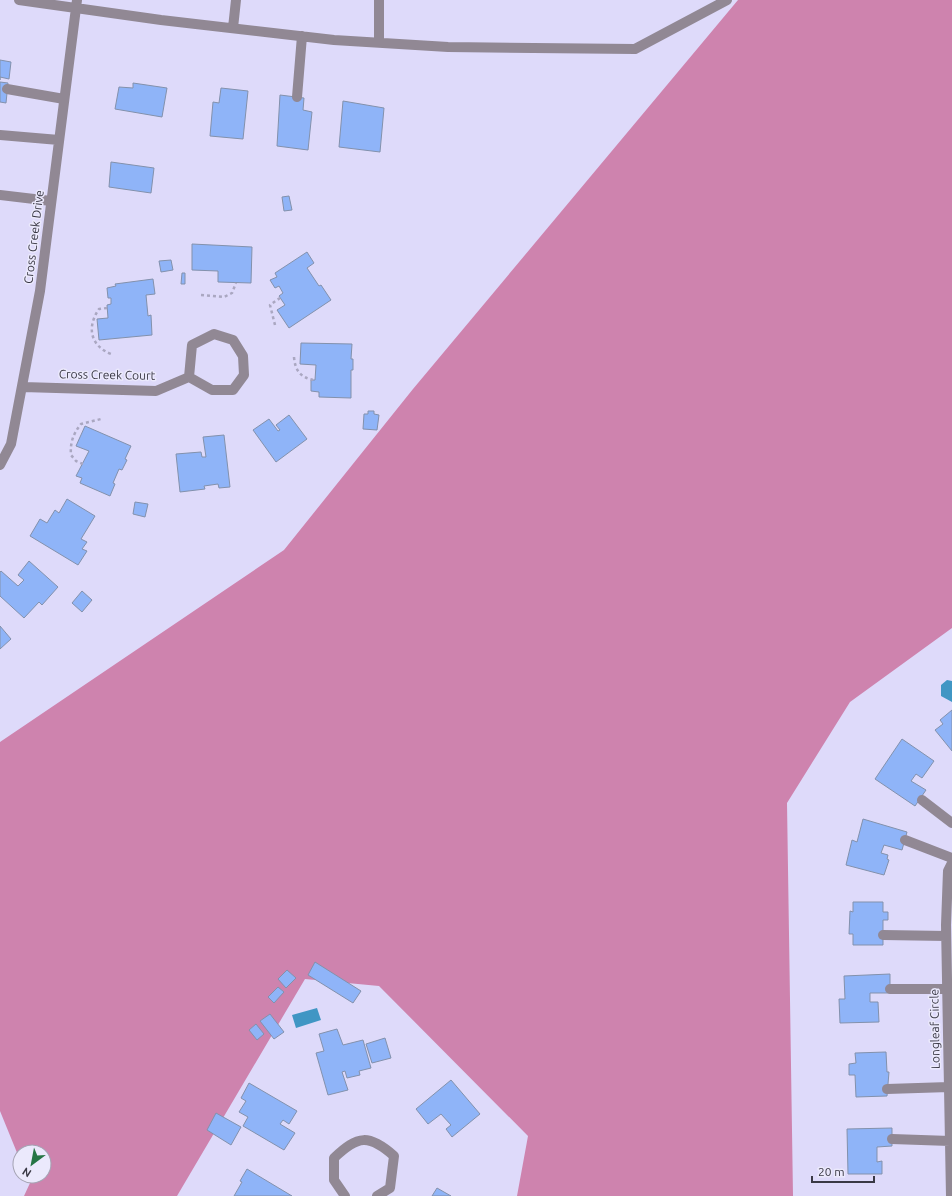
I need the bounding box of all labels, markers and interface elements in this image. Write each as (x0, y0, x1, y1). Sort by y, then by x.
street label: Cross Creek Drive (21, 189, 46, 285)
street label: Cross Creek Court (59, 367, 156, 382)
street label: Longleaf Circle (927, 989, 942, 1069)
north arrow (12, 1144, 52, 1184)
scale bar (812, 1158, 874, 1184)
text: N (20, 1165, 33, 1180)
text: 20 m (818, 1165, 845, 1178)

